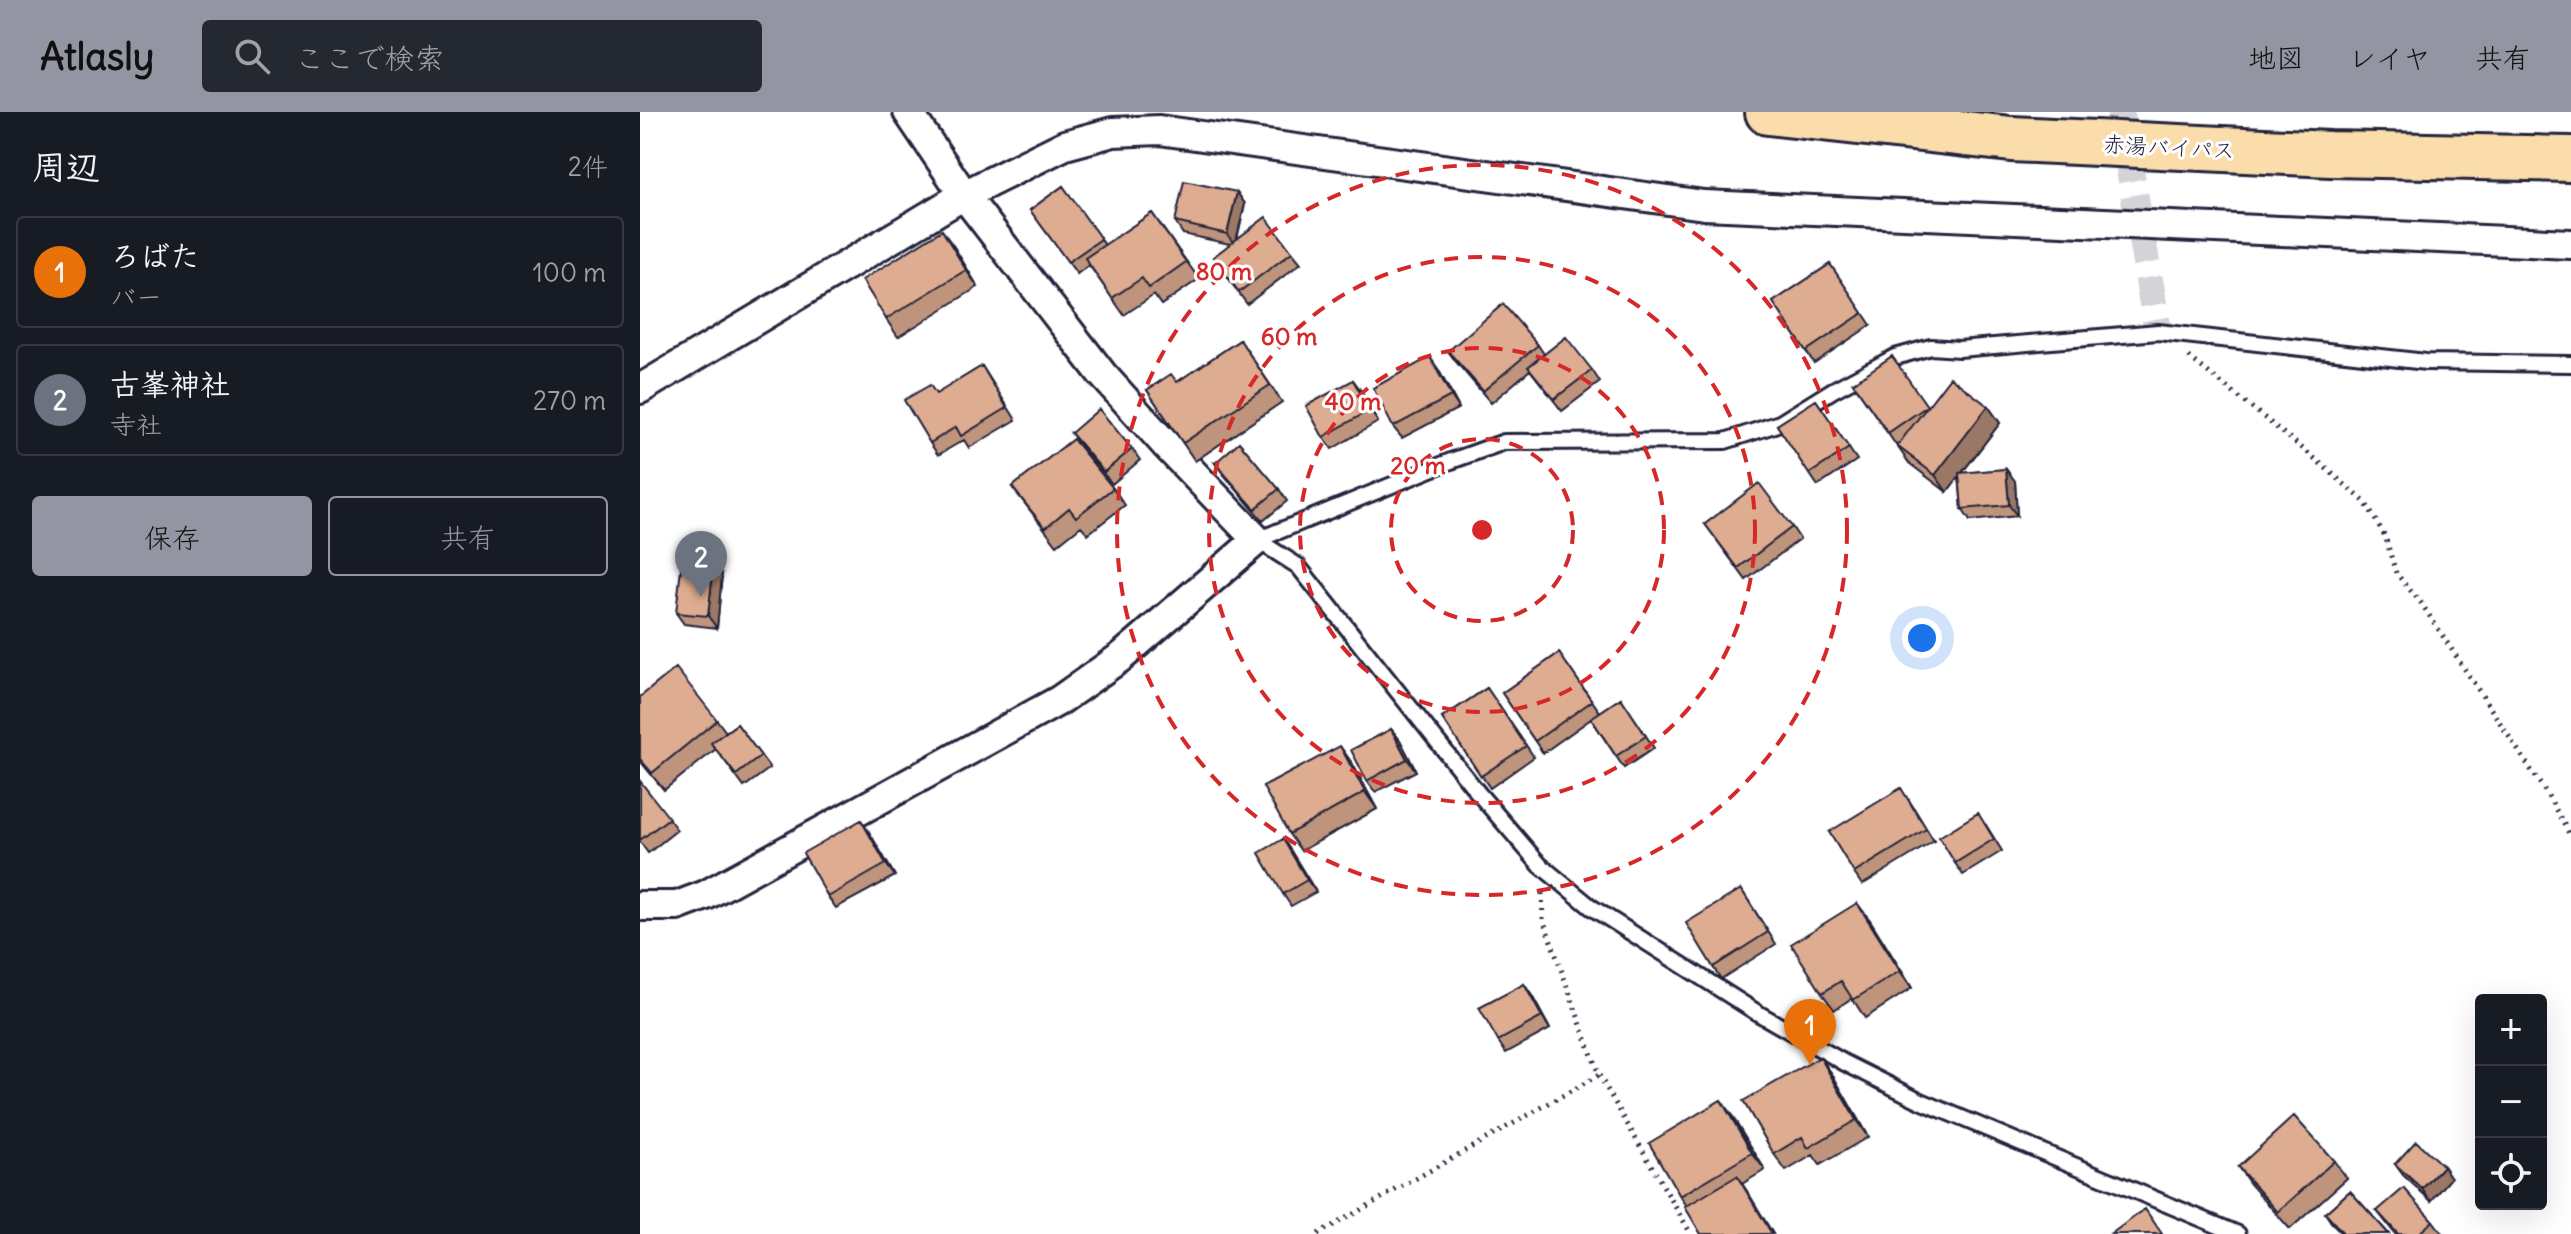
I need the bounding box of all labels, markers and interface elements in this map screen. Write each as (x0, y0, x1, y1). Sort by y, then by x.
search box (202, 20, 762, 92)
text: Atlasly (40, 33, 154, 80)
icon: search (230, 34, 274, 78)
text: ここで検索 (294, 39, 444, 77)
text: 地図 (2248, 40, 2304, 76)
text: レイヤ (2348, 40, 2431, 76)
text: 共有 (2475, 40, 2531, 76)
street label: 赤湯バイパス (2103, 130, 2235, 164)
text: 周辺 (32, 145, 100, 188)
text: 2件 (568, 150, 608, 183)
text: ろばた (110, 237, 200, 275)
text: 1 (55, 256, 65, 289)
text: 100 m (532, 256, 606, 289)
text: 80 m (1196, 256, 1252, 286)
text: バー (110, 280, 162, 313)
text: 60 m (1261, 321, 1317, 351)
text: 古峯神社 (110, 365, 230, 403)
text: 2 (53, 384, 67, 417)
text: 270 m (533, 384, 606, 417)
text: 40 m (1325, 386, 1381, 416)
text: 寺社 (110, 408, 162, 441)
text: 20 m (1390, 450, 1446, 480)
button: 保存 (32, 496, 312, 576)
button: 共有 (328, 496, 608, 576)
centre of rings (1468, 516, 1496, 544)
pin: 2 (675, 531, 727, 597)
your location (1902, 618, 1942, 658)
map controls (2475, 994, 2547, 1210)
button: + (2475, 994, 2547, 1066)
pin: 1 (1784, 999, 1836, 1065)
button: − (2475, 1066, 2547, 1138)
button: locate (2475, 1138, 2547, 1210)

